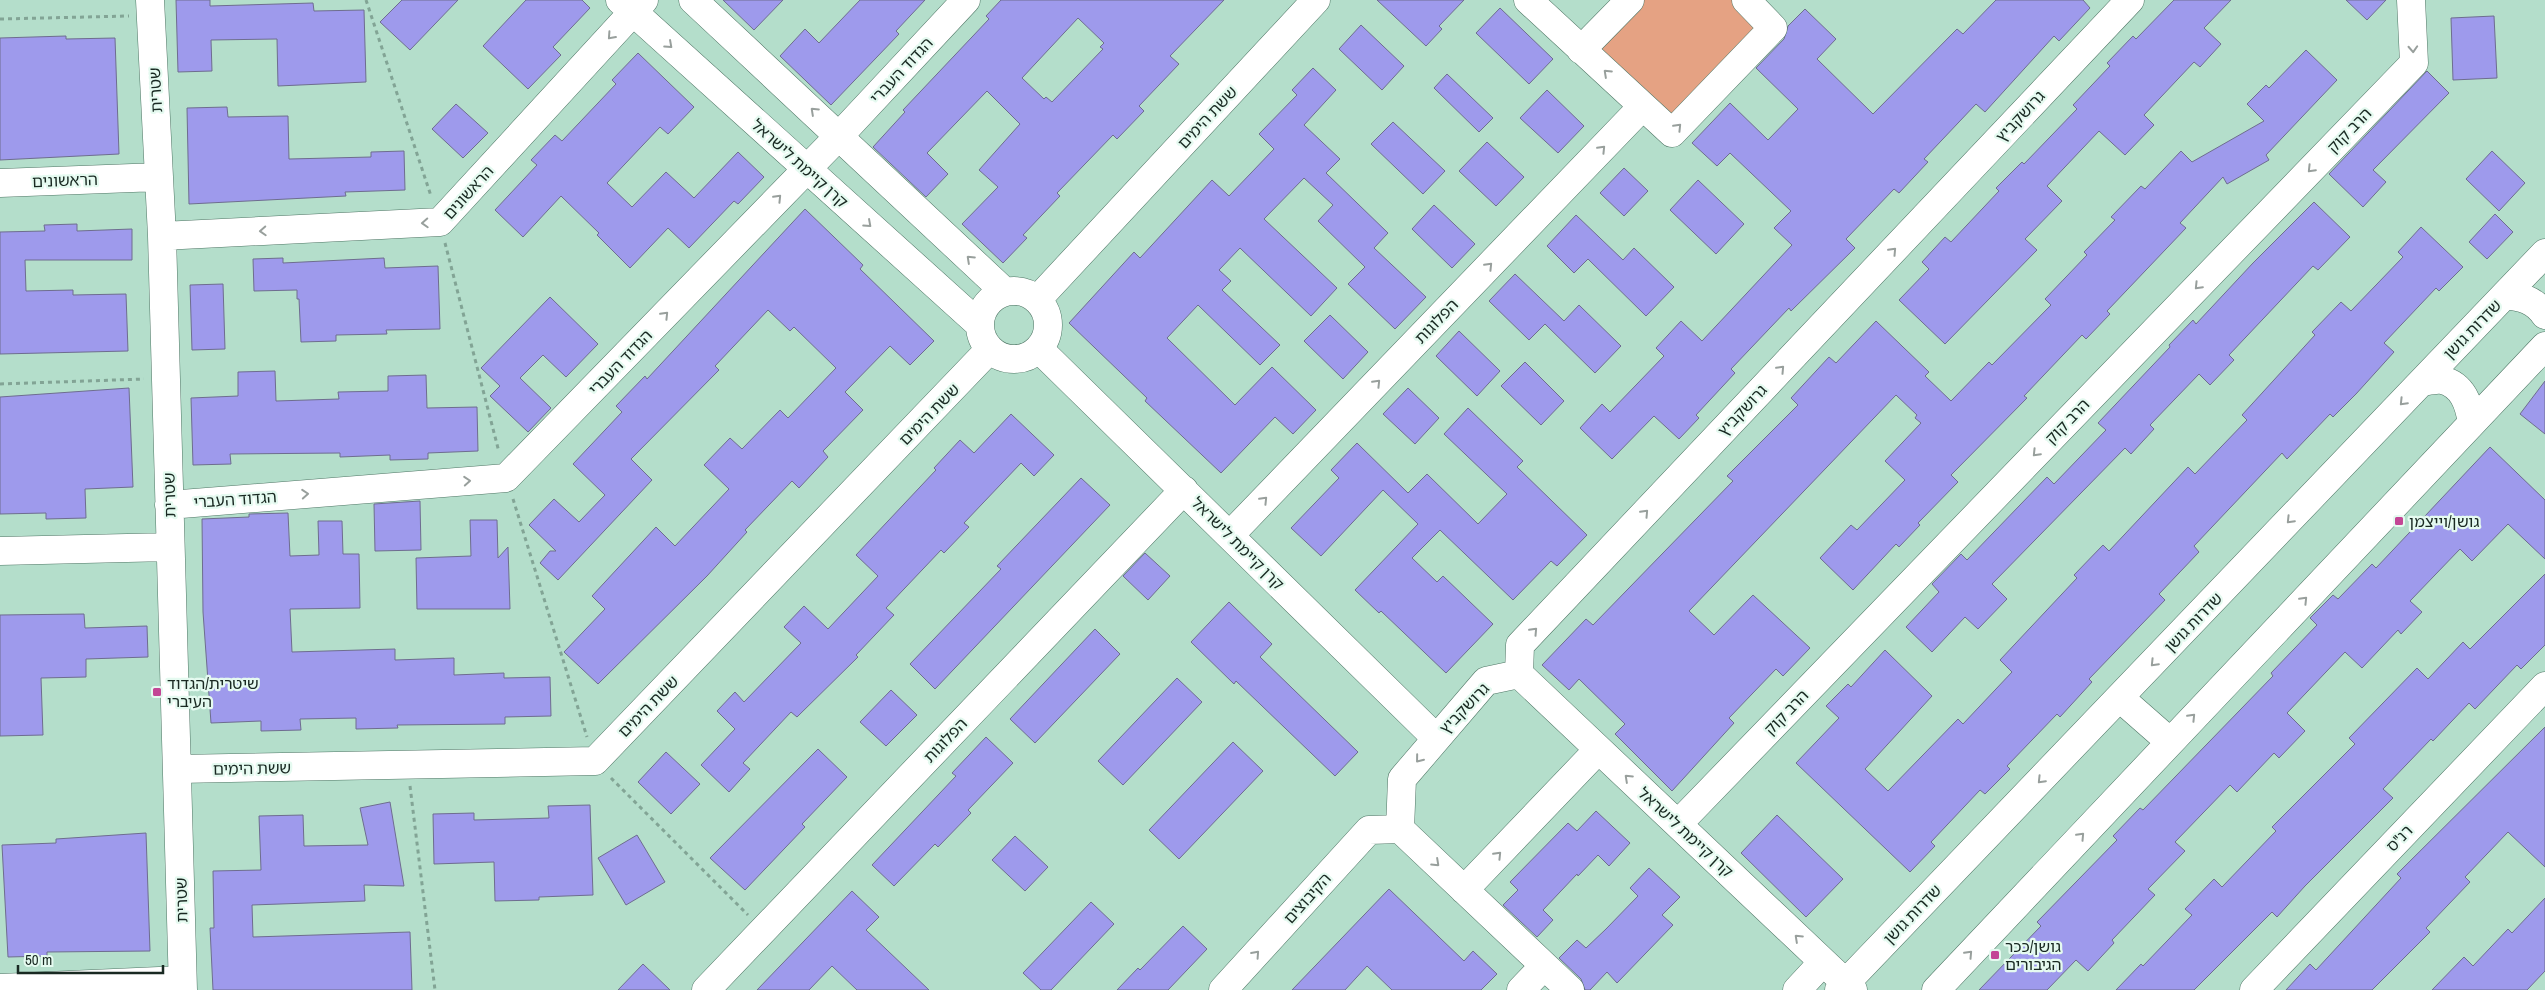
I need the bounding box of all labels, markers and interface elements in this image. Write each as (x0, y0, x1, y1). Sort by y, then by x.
one-way arrow (607, 30, 616, 39)
street label: הגדוד העברי (865, 32, 937, 108)
one-way arrow (663, 39, 672, 48)
one-way arrow (2408, 45, 2419, 53)
street label: שטרית (143, 67, 167, 113)
one-way arrow (1603, 70, 1612, 79)
street label: ששת הימים (1172, 81, 1242, 153)
street label: גרושקביץ (1990, 85, 2050, 147)
street label: הרב קוק (2322, 102, 2376, 158)
one-way arrow (810, 108, 819, 117)
street label: קרן קיימת לישראל (747, 114, 853, 212)
one-way arrow (1672, 123, 1681, 132)
one-way arrow (1596, 145, 1605, 154)
street label: הראשונים (438, 160, 498, 224)
one-way arrow (2307, 164, 2316, 173)
street label: הראשונים (32, 168, 98, 192)
one-way arrow (772, 195, 781, 204)
one-way arrow (421, 218, 429, 229)
one-way arrow (862, 218, 871, 227)
one-way arrow (259, 225, 267, 236)
one-way arrow (1887, 248, 1896, 257)
one-way arrow (967, 256, 976, 265)
one-way arrow (1483, 262, 1492, 271)
one-way arrow (2195, 281, 2204, 290)
street label: הפלוגות (1409, 294, 1463, 348)
street label: שדרות גושן (2438, 294, 2506, 364)
one-way arrow (659, 312, 668, 321)
street label: הגדוד העברי (583, 324, 657, 400)
one-way arrow (1775, 366, 1784, 375)
street label: ששת הימים (894, 378, 964, 450)
street label: גרושקביץ (1712, 379, 1772, 441)
one-way arrow (1371, 380, 1380, 389)
street label: הרב קוק (2040, 393, 2094, 449)
one-way arrow (2399, 397, 2408, 406)
one-way arrow (2033, 448, 2042, 457)
street label: שטרית (158, 472, 180, 518)
one-way arrow (463, 476, 471, 487)
street label: הגדוד העברי (193, 485, 277, 513)
one-way arrow (301, 489, 309, 500)
street label: קרן קיימת לישראל (1187, 492, 1289, 594)
one-way arrow (1258, 497, 1267, 506)
one-way arrow (1639, 510, 1648, 519)
place label: גושן/וייצמן (2409, 510, 2479, 532)
one-way arrow (2287, 514, 2296, 523)
marker: גושן/וייצמן (2393, 515, 2405, 527)
street label: שדרות גושן (2159, 587, 2227, 657)
one-way arrow (2298, 596, 2307, 605)
one-way arrow (1528, 628, 1537, 637)
one-way arrow (2151, 657, 2160, 666)
street label: ששת הימים (613, 670, 683, 742)
place label: שיטרית/הגדוד העיברי (167, 672, 259, 712)
street label: גרושקביץ (1434, 678, 1494, 738)
street label: הרב קוק (1759, 684, 1813, 740)
marker: שיטרית/הגדוד העיברי (151, 686, 163, 698)
street label: הפלוגות (918, 713, 972, 767)
one-way arrow (2186, 714, 2195, 723)
one-way arrow (1416, 753, 1424, 762)
street label: ששת הימים (213, 756, 291, 780)
one-way arrow (2038, 774, 2047, 783)
one-way arrow (1625, 775, 1634, 784)
street label: קרן קיימת לישראל (1633, 782, 1739, 882)
street label: רנ"ס (2381, 820, 2417, 856)
one-way arrow (2075, 832, 2084, 841)
one-way arrow (1492, 852, 1501, 861)
one-way arrow (1430, 857, 1439, 866)
street label: הקיבוצים (1278, 868, 1336, 928)
street label: שטרית (170, 877, 192, 923)
street label: שדרות גושן (1878, 879, 1946, 949)
one-way arrow (1794, 935, 1803, 944)
place label: גושן/ככר הגיבורים (2005, 935, 2062, 975)
scale bar (18, 942, 162, 974)
text: 50 m (25, 949, 52, 970)
marker: גושן/ככר הגיבורים (1989, 949, 2001, 961)
one-way arrow (1250, 950, 1259, 959)
one-way arrow (1963, 951, 1972, 960)

